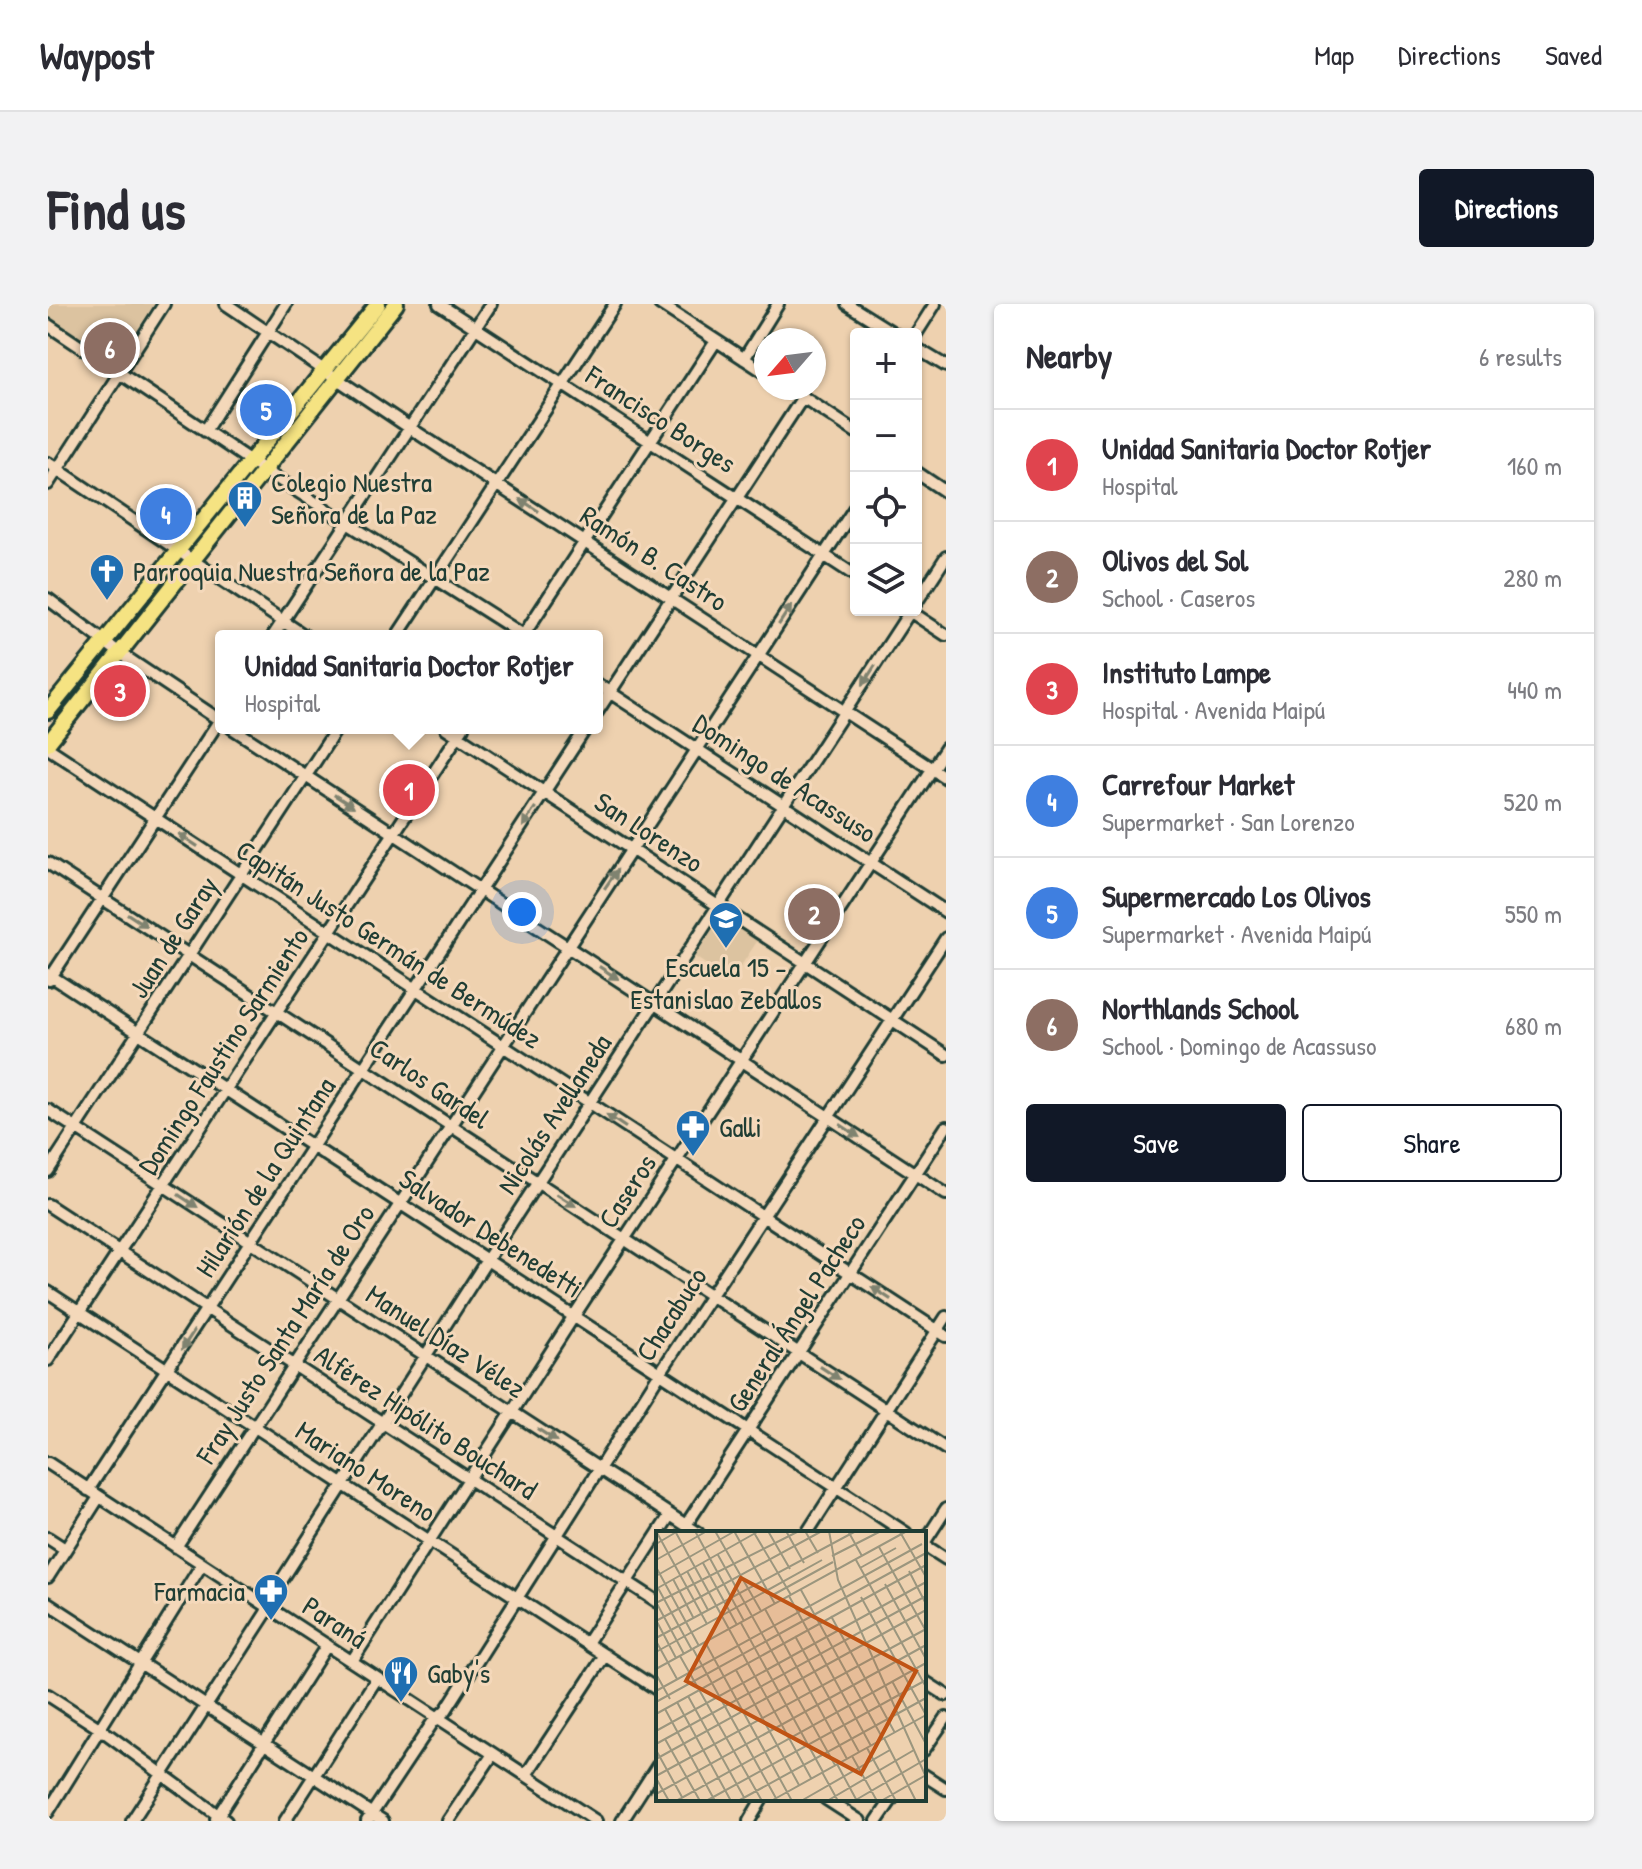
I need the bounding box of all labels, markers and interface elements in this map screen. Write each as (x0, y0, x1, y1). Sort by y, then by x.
text: Waypost (40, 29, 154, 81)
text: Map (1314, 36, 1354, 74)
text: Directions (1398, 36, 1501, 74)
text: Saved (1545, 36, 1602, 74)
button: Directions (1419, 169, 1594, 247)
text: Find us (48, 171, 186, 246)
pin: 6 (84, 318, 136, 378)
north arrow (754, 328, 826, 400)
map controls (850, 328, 922, 616)
button: + (850, 328, 922, 400)
text: Nearby (1026, 333, 1112, 379)
text: 6 results (1479, 339, 1562, 374)
street label: Francisco Borges (578, 356, 744, 482)
pin: 5 (240, 380, 292, 440)
button: − (850, 400, 922, 472)
text: Unidad Sanitaria Doctor Rotjer (1102, 428, 1431, 468)
text: 1 (1047, 448, 1057, 483)
text: 160 m (1507, 448, 1562, 483)
place label: Colegio Nuestra Señora de la Paz (271, 463, 437, 533)
text: Hospital (1102, 468, 1178, 503)
button: locate (850, 472, 922, 544)
building icon: Colegio Nuestra Señora de la Paz (226, 479, 264, 529)
pin: 4 (140, 484, 192, 544)
street label: Ramón B. Castro (573, 496, 735, 620)
one-way arrow (519, 498, 540, 513)
text: Olivos del Sol (1102, 540, 1248, 580)
button: layers (850, 544, 922, 616)
church icon: Parroquia Nuestra Señora de la Paz (88, 552, 126, 602)
place label: Parroquia Nuestra Señora de la Paz (133, 552, 490, 590)
text: 2 (1046, 560, 1058, 595)
text: 280 m (1503, 560, 1562, 595)
text: School · Caseros (1102, 580, 1255, 615)
one-way arrow (777, 604, 791, 626)
popup (215, 630, 603, 734)
text: Unidad Sanitaria Doctor Rotjer (244, 645, 574, 685)
text: Instituto Lampe (1102, 652, 1271, 692)
pin: 3 (94, 661, 146, 721)
one-way arrow (861, 665, 876, 686)
text: 3 (1046, 672, 1058, 707)
text: 440 m (1507, 672, 1562, 707)
text: Hospital (244, 685, 320, 720)
text: Hospital · Avenida Maipú (1102, 692, 1325, 727)
street label: Domingo de Acassuso (686, 704, 884, 852)
pin: 1 (383, 760, 435, 820)
text: Carrefour Market (1102, 764, 1294, 804)
street label: San Lorenzo (587, 783, 711, 881)
text: 4 (1047, 784, 1057, 819)
text: 520 m (1504, 784, 1562, 819)
one-way arrow (334, 793, 355, 808)
text: Supermarket · San Lorenzo (1102, 804, 1355, 839)
one-way arrow (522, 806, 536, 828)
street label: Capitán Justo Germán de Bermúdez (229, 831, 549, 1057)
one-way arrow (177, 833, 198, 848)
one-way arrow (603, 868, 618, 890)
street label: Juan de Garay (119, 869, 227, 1005)
text: Supermercado Los Olivos (1102, 876, 1371, 916)
pin: 2 (788, 884, 840, 944)
your location (502, 892, 542, 932)
text: 5 (1047, 896, 1058, 931)
text: 550 m (1505, 896, 1562, 931)
school or university icon: Escuela 15 - Estanislao Zeballos (707, 900, 745, 950)
one-way arrow (126, 913, 148, 927)
text: Supermarket · Avenida Maipú (1102, 916, 1371, 951)
street label: Domingo Faustino Sarmiento (129, 920, 317, 1182)
place label: Escuela 15 - Estanislao Zeballos (630, 948, 822, 1018)
one-way arrow (598, 966, 620, 980)
text: Northlands School (1102, 988, 1298, 1028)
text: 6 (1047, 1008, 1057, 1043)
text: 680 m (1505, 1008, 1562, 1043)
street label: Nicolás Avellaneda (488, 1027, 620, 1201)
text: School · Domingo de Acassuso (1102, 1028, 1376, 1063)
street label: Carlos Gardel (362, 1029, 498, 1138)
street label: Hilarión de la Quintana (186, 1070, 344, 1284)
button: Save (1026, 1104, 1286, 1182)
button: Share (1302, 1104, 1562, 1182)
pharmacy icon: Galli (674, 1108, 712, 1158)
place label: Galli (719, 1108, 762, 1146)
one-way arrow (606, 1113, 627, 1128)
one-way arrow (839, 1123, 861, 1138)
street label: Caseros (589, 1147, 665, 1235)
street label: Salvador Debenedetti (392, 1159, 590, 1307)
one-way arrow (555, 1193, 576, 1208)
one-way arrow (178, 1194, 199, 1209)
street label: Fray Justo Santa María de Oro (186, 1197, 383, 1472)
street label: General Ángel Pacheco (718, 1207, 874, 1419)
street label: Chacabuco (627, 1260, 715, 1368)
street label: Manuel Díaz Vélez (359, 1275, 533, 1407)
one-way arrow (870, 1286, 891, 1301)
one-way arrow (180, 1329, 195, 1350)
street label: Alférez Hipólito Bouchard (307, 1336, 545, 1508)
one-way arrow (819, 1366, 841, 1380)
street label: Mariano Moreno (289, 1412, 443, 1530)
one-way arrow (536, 1427, 558, 1441)
inset map (656, 1531, 926, 1801)
place label: Farmacia (154, 1572, 245, 1610)
pharmacy icon: Farmacia (252, 1572, 290, 1622)
street label: Paraná (295, 1587, 375, 1657)
restaurant icon: Gaby's (382, 1654, 420, 1704)
place label: Gaby's (427, 1654, 490, 1692)

